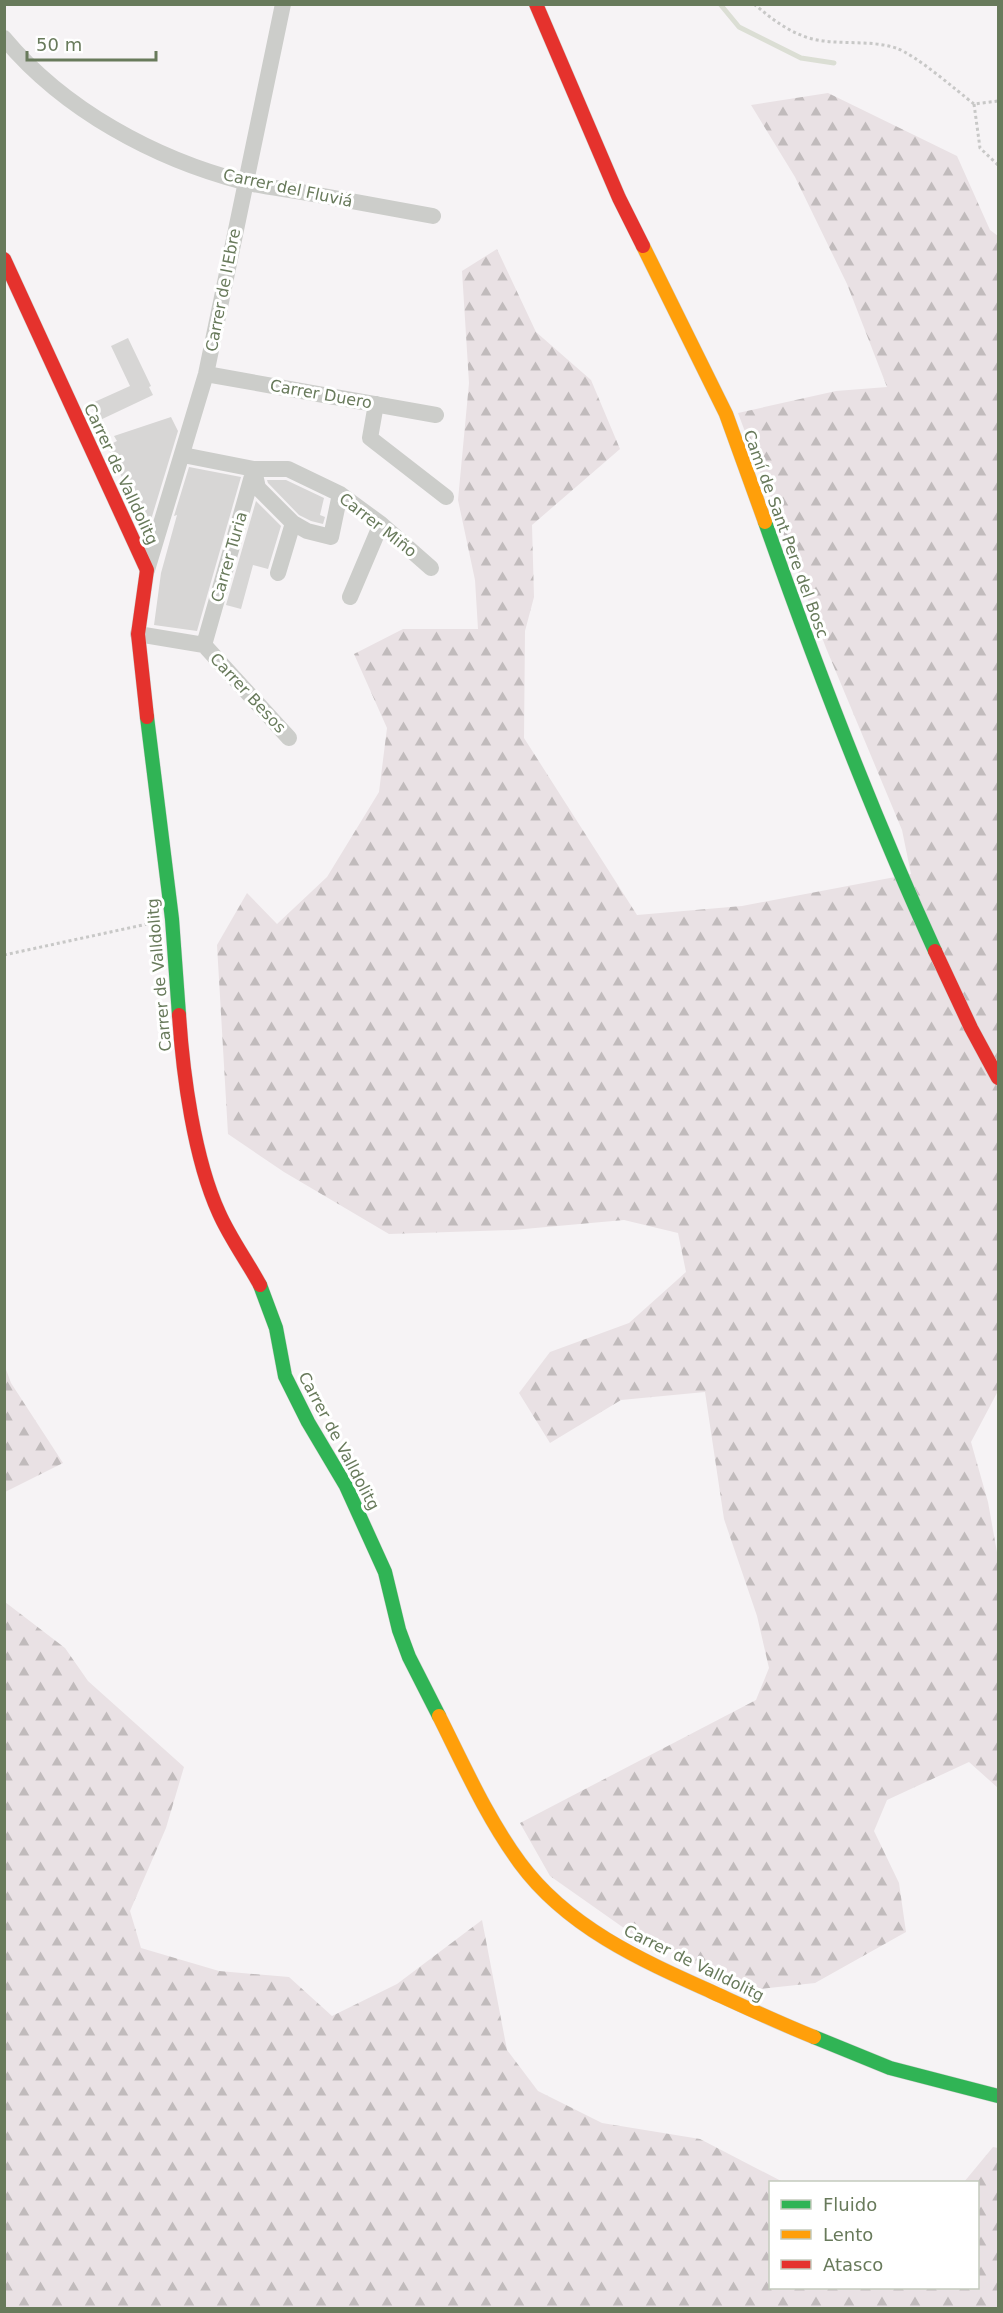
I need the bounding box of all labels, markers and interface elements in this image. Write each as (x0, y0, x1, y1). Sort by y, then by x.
scale bar (27, 24, 156, 62)
text: 50 m (36, 34, 82, 55)
street label: Carrer del Fluviá (221, 165, 355, 211)
street label: Carrer de l'Ebre (202, 227, 244, 353)
street label: Carrer Duero (268, 376, 374, 412)
street label: Carrer de Valldolitg (80, 400, 162, 548)
street label: Camí de Sant Pere del Bosc (739, 427, 833, 641)
street label: Carrer Miño (335, 489, 421, 561)
street label: Carrer Turia (207, 510, 251, 604)
street label: Carrer Besos (206, 649, 290, 737)
street label: Carrer de Valldolitg (143, 898, 175, 1052)
street label: Carrer de Valldolitg (295, 1369, 383, 1513)
street label: Carrer de Valldolitg (621, 1921, 767, 2005)
legend (769, 2181, 979, 2289)
text: Fluido (823, 2194, 877, 2215)
text: Lento (823, 2224, 873, 2245)
text: Atasco (823, 2254, 883, 2275)

